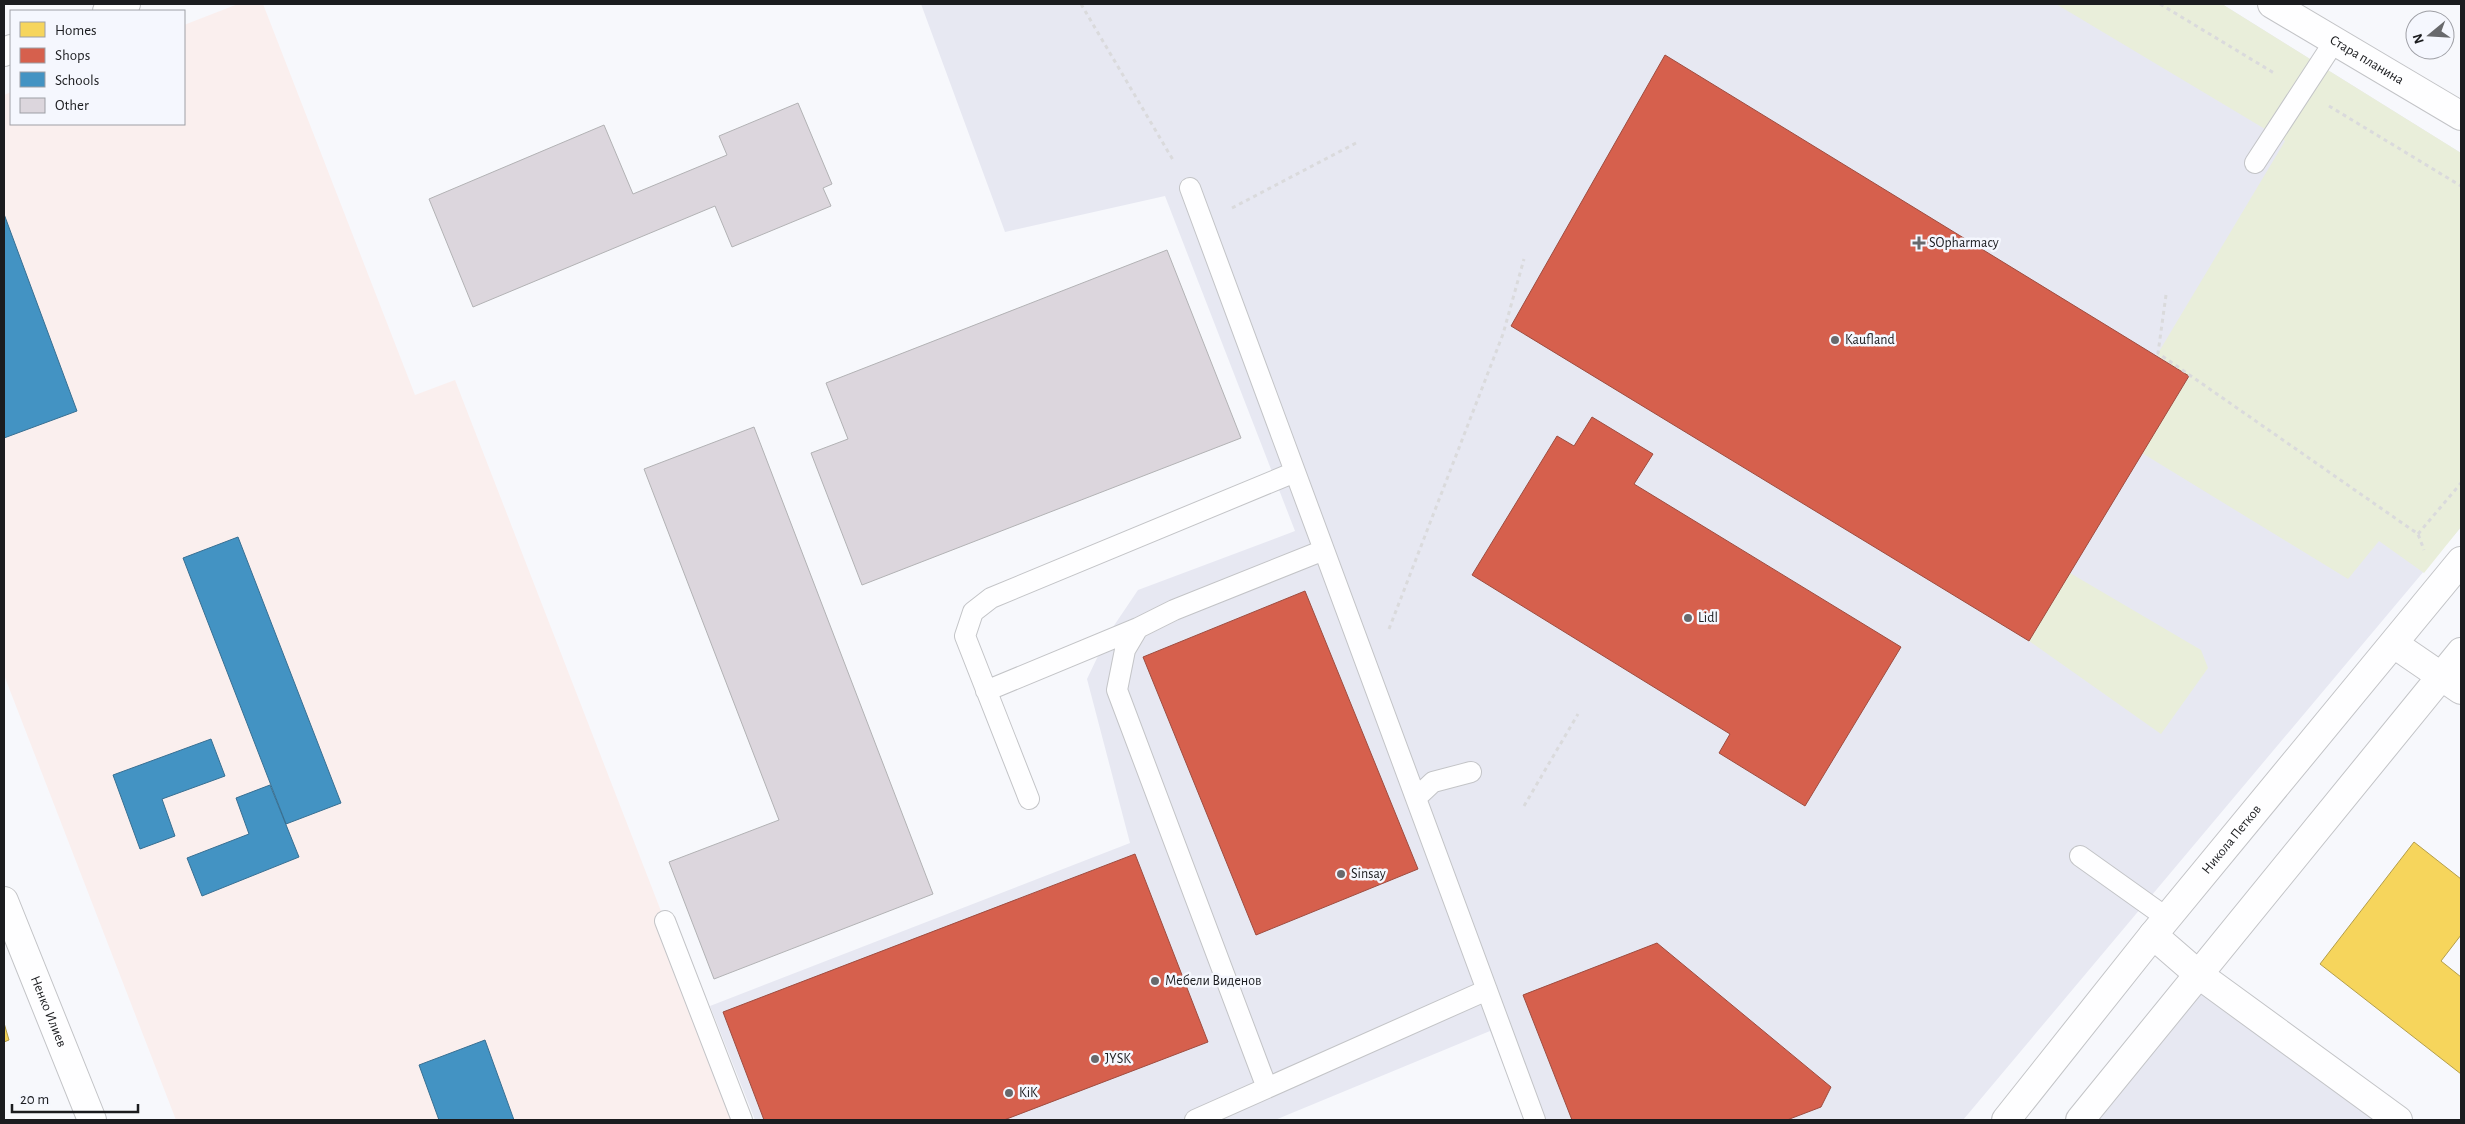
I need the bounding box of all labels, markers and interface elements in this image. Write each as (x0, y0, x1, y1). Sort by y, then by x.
legend (10, 10, 185, 125)
north arrow (2405, 10, 2455, 60)
text: Homes (55, 23, 97, 38)
text: N (2410, 32, 2427, 46)
street label: Стара планина (2327, 33, 2407, 88)
text: Shops (55, 48, 90, 63)
text: Schools (55, 73, 99, 88)
text: Other (55, 98, 89, 113)
place label: SOpharmacy (1929, 236, 1999, 250)
marker: SOpharmacy (1913, 237, 1925, 249)
place label: Kaufland (1845, 333, 1895, 347)
marker: Kaufland (1829, 334, 1841, 346)
place label: Lidl (1698, 611, 1718, 625)
marker: Lidl (1682, 612, 1694, 624)
street label: Никола Петков (2199, 802, 2264, 877)
place label: Sinsay (1351, 867, 1386, 881)
marker: Sinsay (1335, 868, 1347, 880)
street label: Ненко Илиев (28, 974, 69, 1049)
place label: Мебели Виденов (1165, 974, 1261, 988)
marker: Мебели Виденов (1149, 975, 1161, 987)
place label: JYSK (1105, 1052, 1131, 1066)
marker: JYSK (1089, 1053, 1101, 1065)
scale bar (12, 1082, 139, 1114)
place label: KiK (1019, 1086, 1038, 1100)
marker: KiK (1003, 1087, 1015, 1099)
text: 20 m (20, 1092, 49, 1107)

